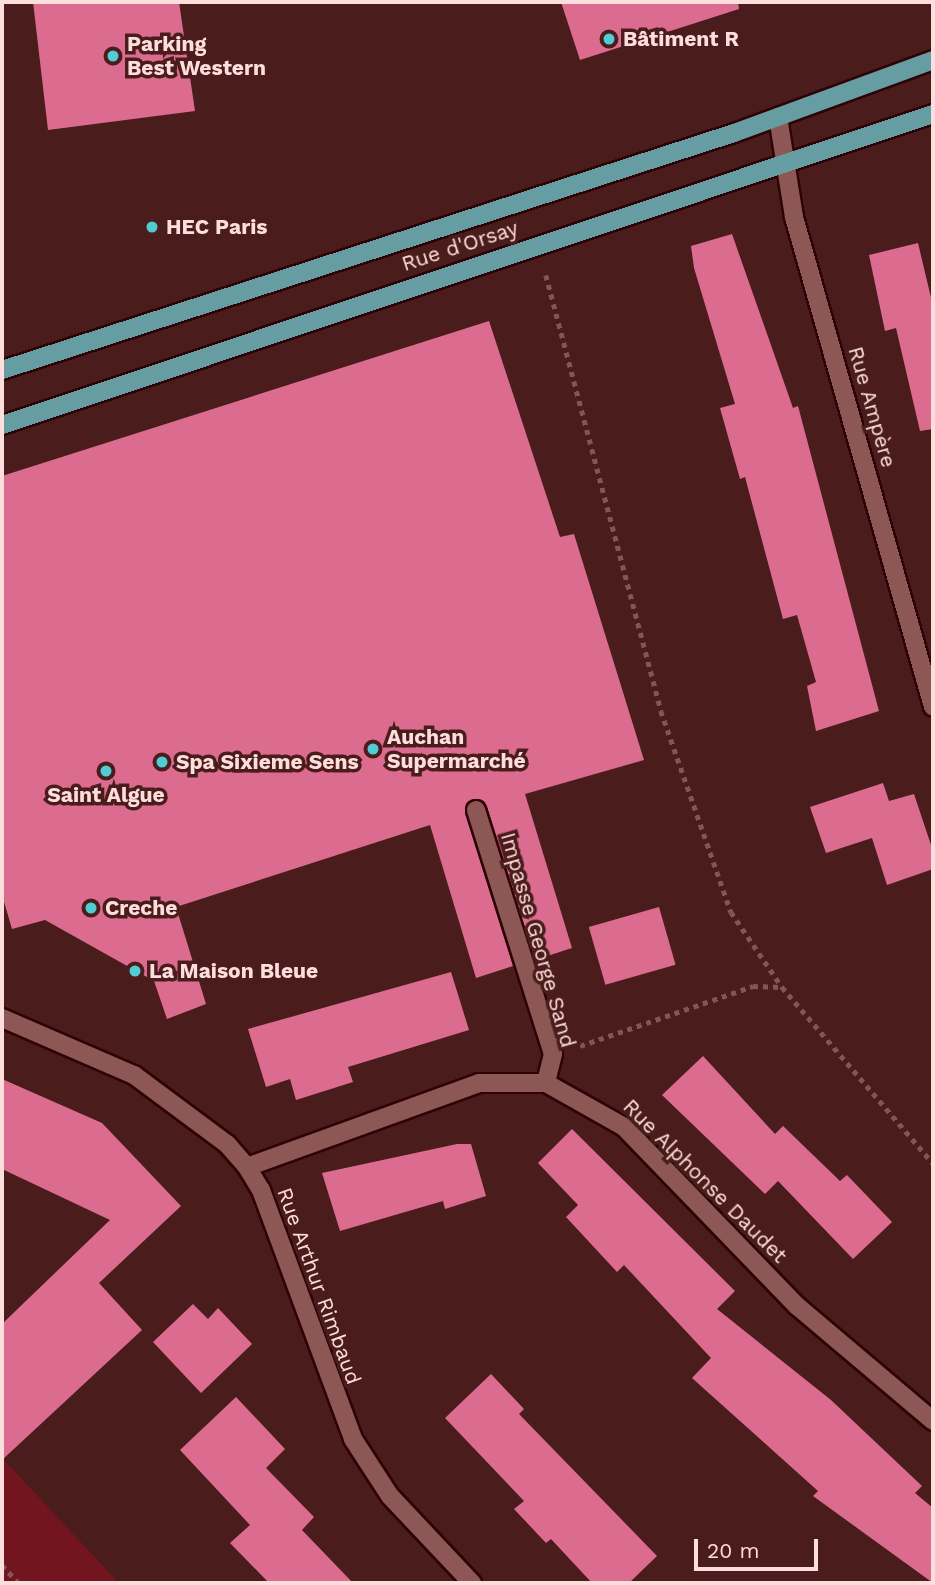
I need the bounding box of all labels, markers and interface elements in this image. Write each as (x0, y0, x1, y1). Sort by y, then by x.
place label: Bâtiment R (623, 26, 739, 52)
place label: Parking Best Western (127, 31, 266, 81)
marker: Bâtiment R (601, 31, 617, 47)
marker: Parking Best Western (105, 48, 121, 64)
place label: HEC Paris (166, 214, 268, 240)
street label: Rue d'Orsay (399, 215, 521, 277)
marker: HEC Paris (144, 219, 160, 235)
street label: Rue Ampère (843, 343, 901, 471)
place label: Auchan Supermarché (387, 724, 526, 774)
marker: Auchan Supermarché (365, 741, 381, 757)
place label: Spa Sixieme Sens (176, 749, 359, 775)
marker: Spa Sixieme Sens (154, 754, 170, 770)
marker: Saint Algue (98, 763, 114, 779)
place label: Saint Algue (47, 782, 165, 808)
street label: Impasse George Sand (495, 830, 581, 1050)
place label: Creche (105, 895, 177, 921)
marker: Creche (83, 900, 99, 916)
place label: La Maison Bleue (149, 958, 318, 984)
marker: La Maison Bleue (127, 963, 143, 979)
street label: Rue Alphonse Daudet (618, 1094, 792, 1268)
street label: Rue Arthur Rimbaud (271, 1184, 367, 1388)
scale bar (697, 1526, 821, 1570)
text: 20 m (707, 1538, 759, 1563)

